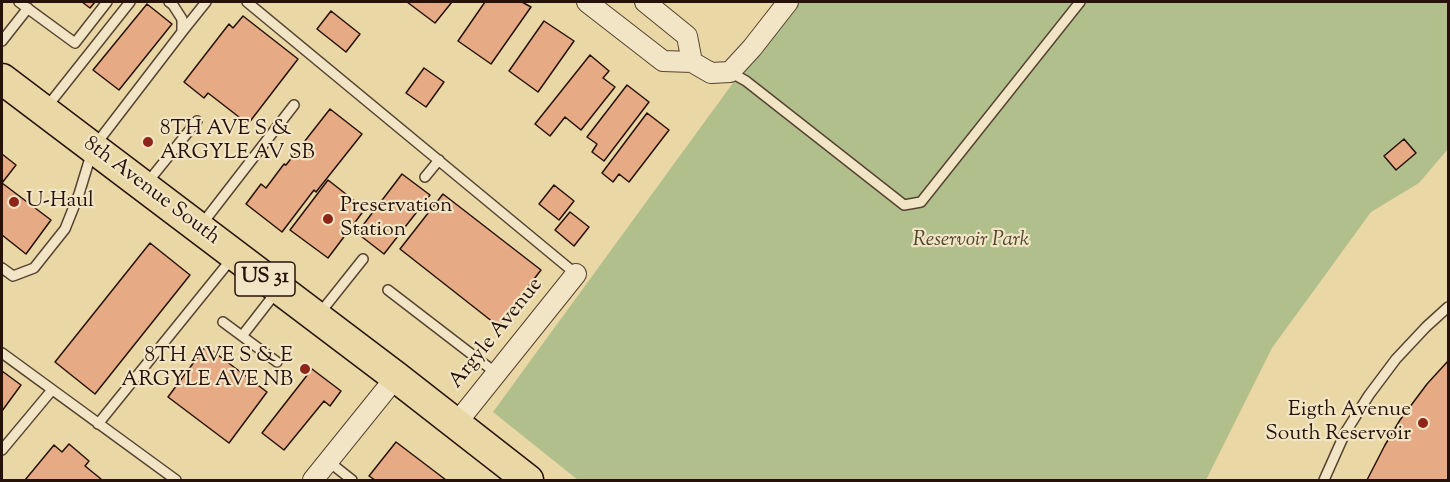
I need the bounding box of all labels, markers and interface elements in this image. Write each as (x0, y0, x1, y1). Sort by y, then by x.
place label: 8TH AVE S & ARGYLE AV SB (160, 117, 315, 167)
street label: 8th Avenue South (78, 132, 224, 252)
marker: 8TH AVE S & ARGYLE AV SB (141, 135, 155, 149)
place label: U-Haul (26, 189, 94, 215)
place label: Preservation Station (340, 194, 453, 244)
marker: U-Haul (7, 195, 21, 209)
marker: Preservation Station (321, 212, 335, 226)
park label: Reservoir Park (913, 228, 1029, 254)
road number: US 31 (235, 262, 295, 296)
street label: Argyle Avenue (445, 274, 549, 394)
place label: 8TH AVE S & E ARGYLE AVE NB (121, 344, 293, 394)
marker: 8TH AVE S & E ARGYLE AVE NB (298, 362, 312, 376)
place label: Eigth Avenue South Reservoir (1265, 398, 1411, 448)
marker: Eigth Avenue South Reservoir (1416, 416, 1430, 430)

